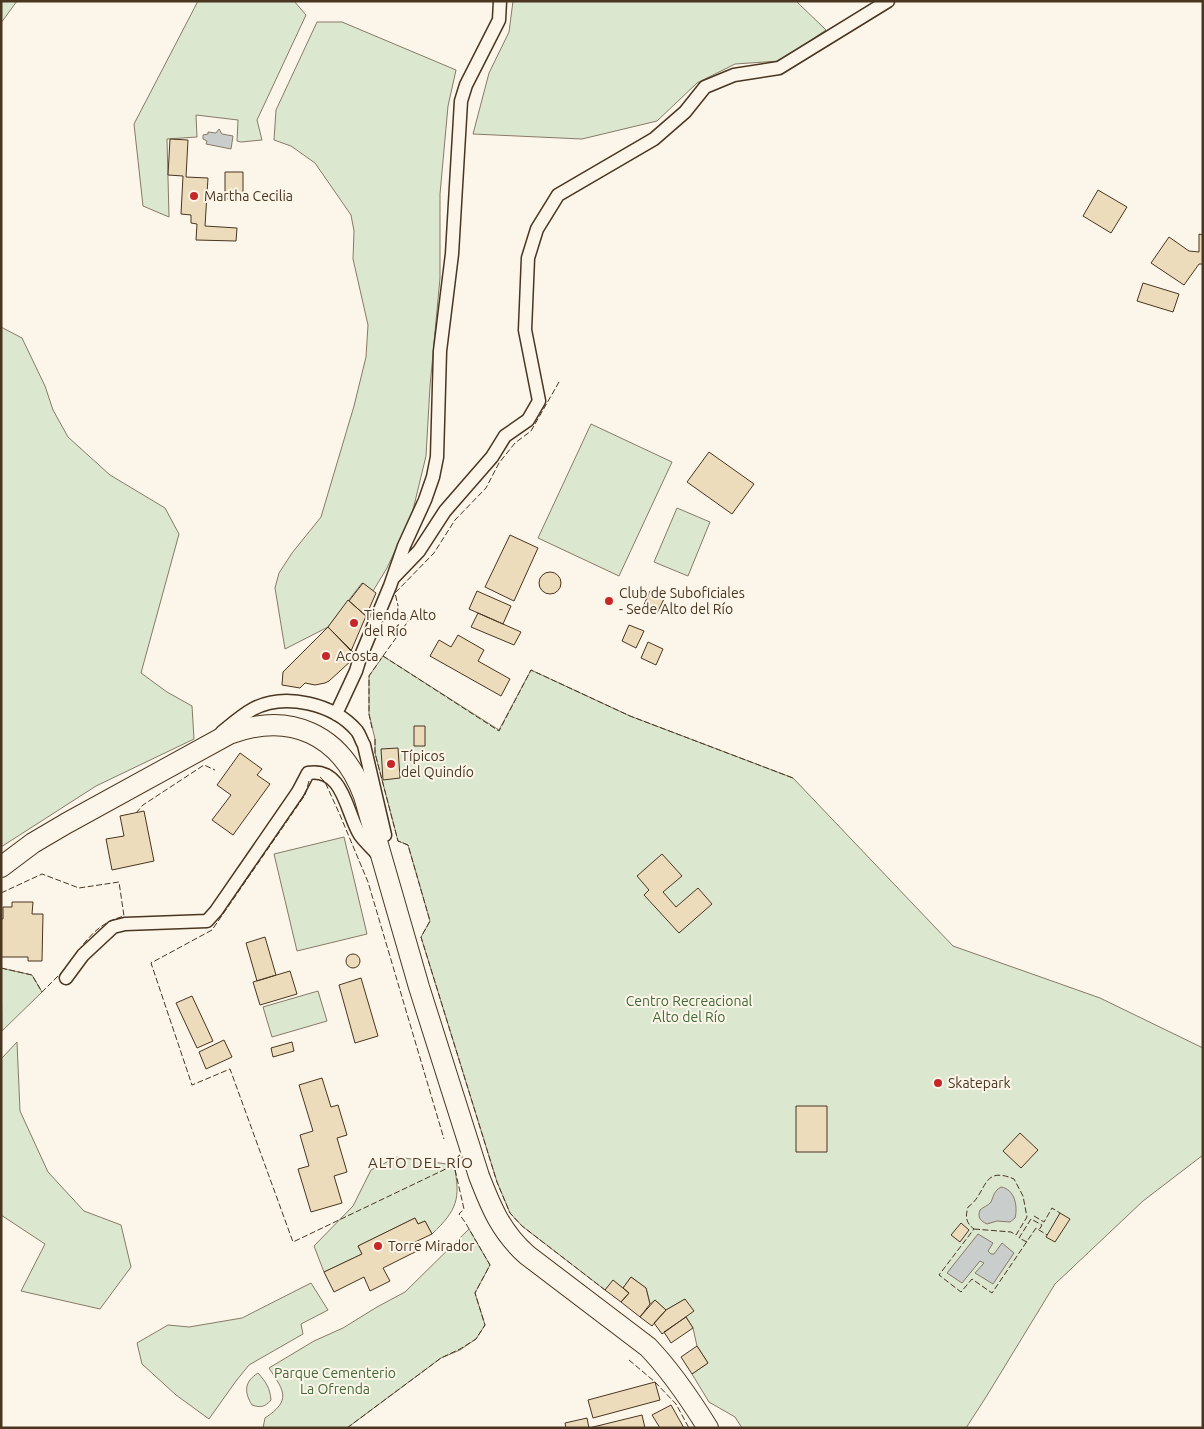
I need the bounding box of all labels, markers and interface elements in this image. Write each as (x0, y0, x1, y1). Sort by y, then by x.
place label: Martha Cecilia (204, 188, 293, 204)
marker: Martha Cecilia (188, 190, 200, 202)
place label: Club de Suboficiales - Sede Alto del Río (619, 585, 745, 617)
marker: Club de Suboficiales - Sede Alto del Río (603, 595, 615, 607)
place label: Tienda Alto del Río (364, 607, 436, 639)
marker: Tienda Alto del Río (348, 617, 360, 629)
place label: Acosta (336, 648, 379, 664)
marker: Acosta (320, 650, 332, 662)
place label: Típicos del Quindío (401, 748, 474, 780)
marker: Típicos del Quindío (385, 758, 397, 770)
park label: Centro Recreacional Alto del Río (626, 993, 753, 1025)
place label: Skatepark (948, 1075, 1011, 1091)
marker: Skatepark (932, 1077, 944, 1089)
district label: ALTO DEL RÍO (368, 1154, 474, 1171)
place label: Torre Mirador (388, 1238, 475, 1254)
marker: Torre Mirador (372, 1240, 384, 1252)
park label: Parque Cementerio La Ofrenda (274, 1365, 396, 1397)

